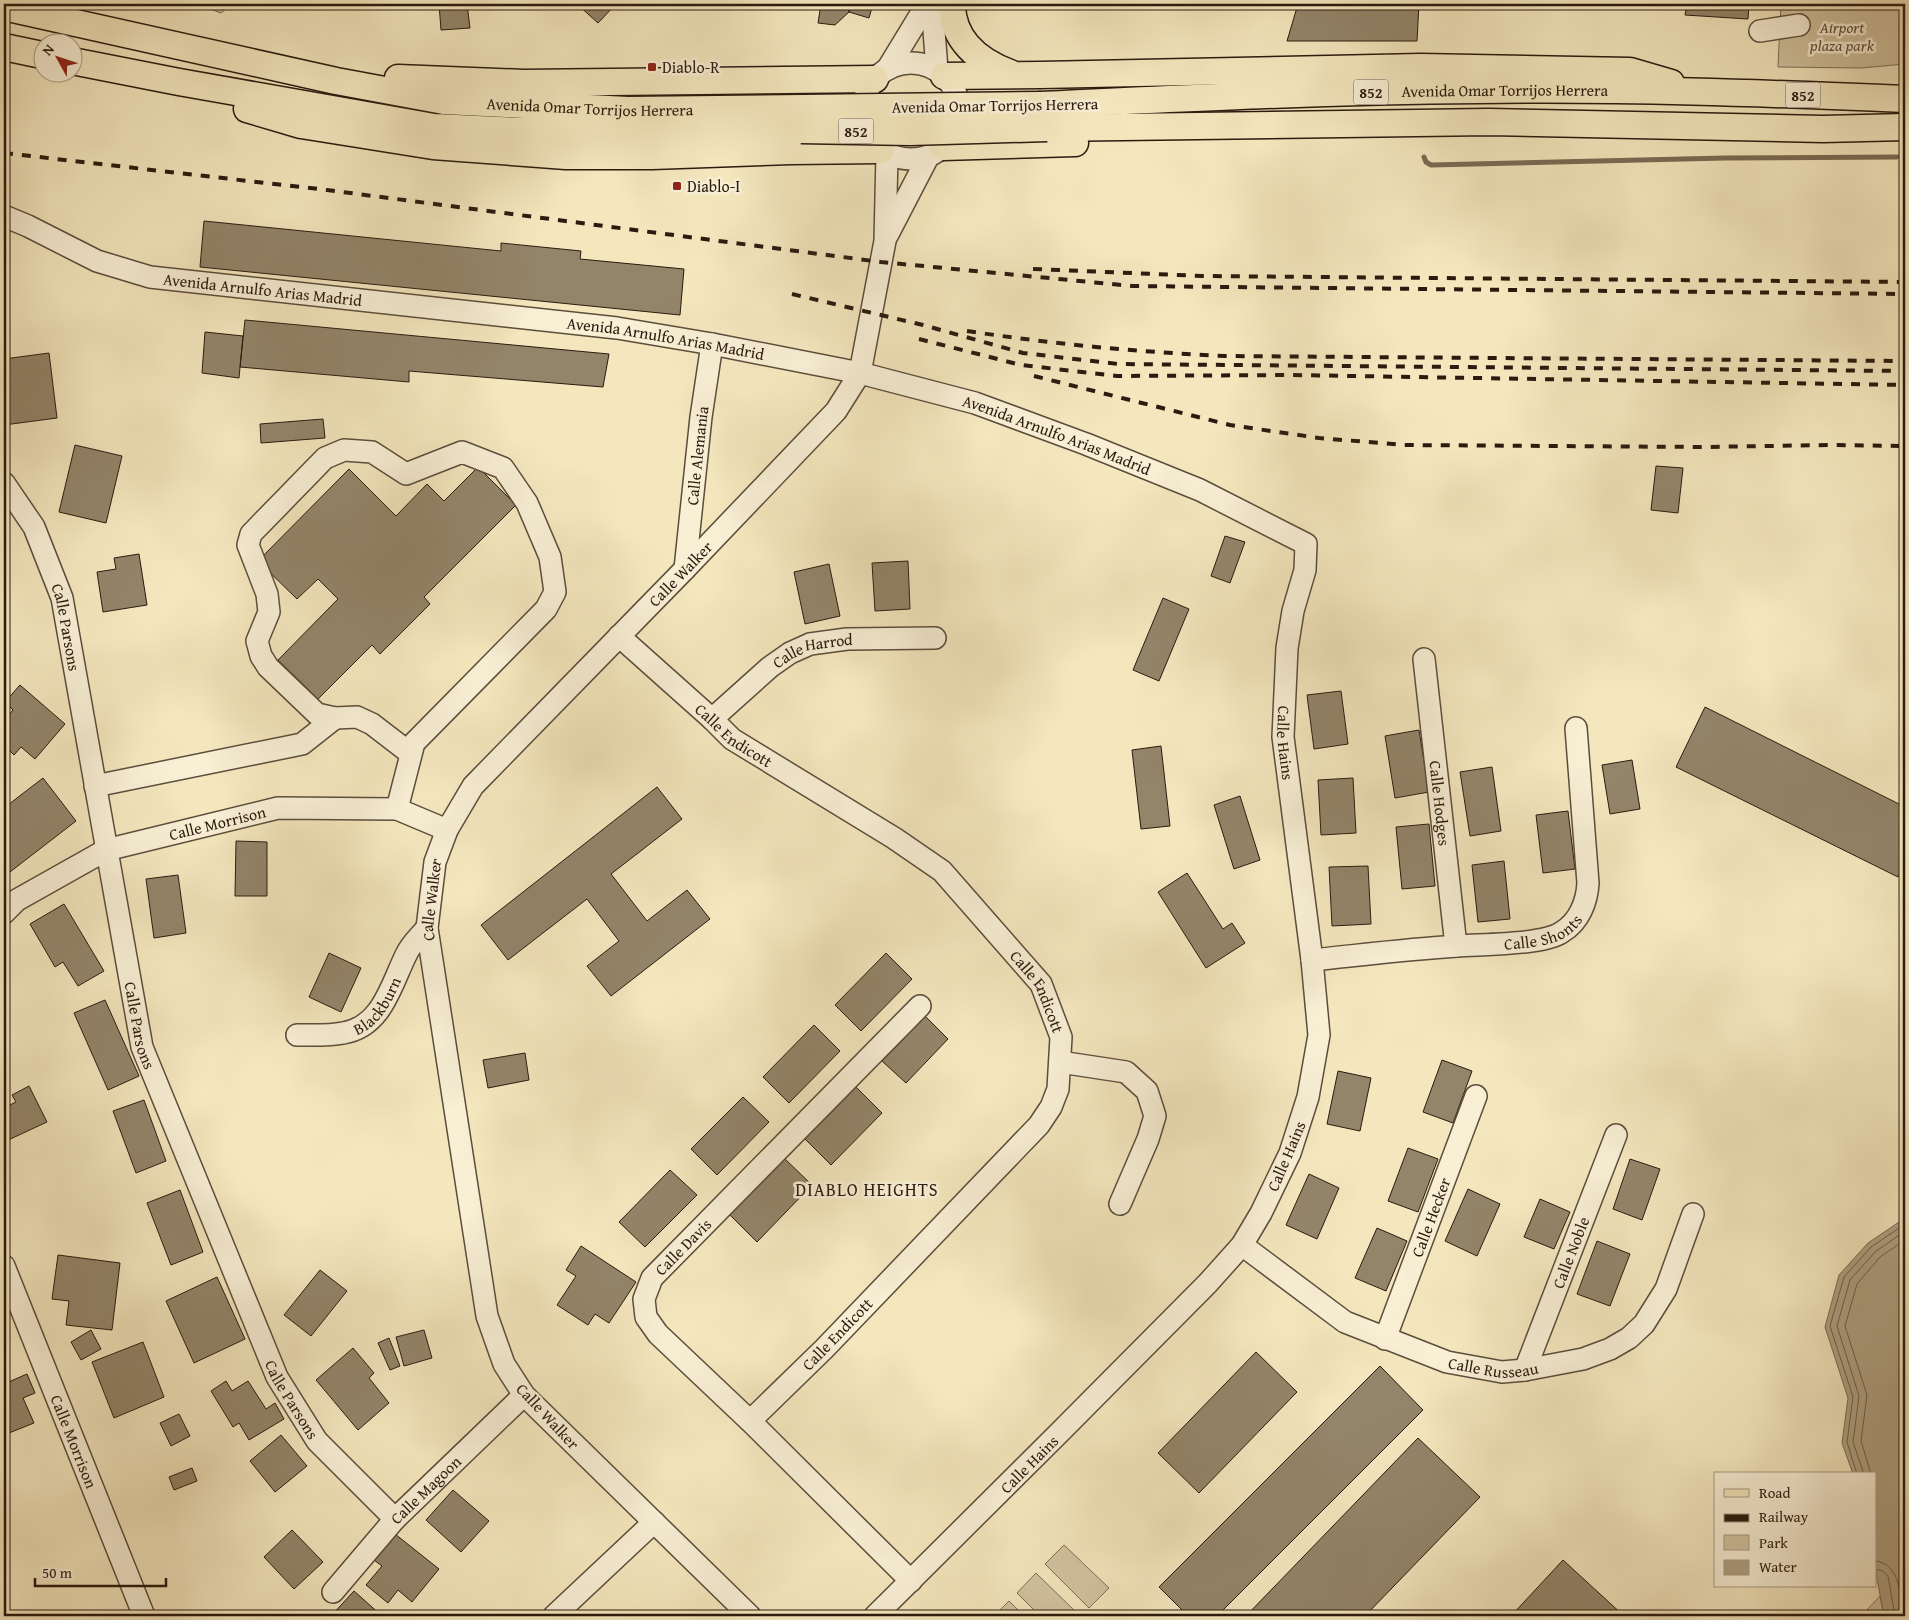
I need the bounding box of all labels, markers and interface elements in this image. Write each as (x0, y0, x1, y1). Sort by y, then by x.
park label: Airport plaza park (1809, 15, 1875, 57)
north arrow (32, 32, 82, 82)
text: N (37, 39, 59, 60)
place label: Diablo-R (662, 55, 720, 79)
marker: Diablo-R (646, 61, 658, 73)
street label: Avenida Omar Torrijos Herrera (1401, 78, 1609, 103)
road number: 852 (1354, 80, 1388, 104)
road number: 852 (1786, 82, 1820, 108)
street label: Avenida Omar Torrijos Herrera (486, 91, 694, 122)
street label: Avenida Omar Torrijos Herrera (891, 91, 1099, 119)
road number: 852 (838, 118, 874, 144)
place label: Diablo-I (687, 174, 740, 198)
marker: Diablo-I (671, 180, 683, 192)
street label: Avenida Arnulfo Arias Madrid (162, 267, 364, 312)
street label: Avenida Arnulfo Arias Madrid (566, 311, 767, 366)
street label: Avenida Arnulfo Arias Madrid (960, 388, 1155, 481)
street label: Calle Alemania (680, 404, 715, 506)
street label: Calle Walker (643, 535, 718, 612)
street label: Calle Parsons (45, 580, 87, 673)
street label: Calle Harrod (767, 627, 853, 674)
street label: Calle Endicott (690, 697, 777, 773)
street label: Calle Hains (1271, 705, 1300, 781)
street label: Calle Hodges (1423, 759, 1457, 847)
street label: Calle Morrison (166, 799, 268, 846)
street label: Calle Walker (415, 854, 448, 943)
street label: Calle Shonts (1503, 909, 1588, 956)
street label: Calle Endicott (1004, 945, 1070, 1036)
street label: Blackburn (349, 973, 407, 1041)
street label: Calle Parsons (119, 980, 162, 1073)
street label: Calle Hains (1260, 1117, 1312, 1195)
street label: Calle Hecker (1405, 1174, 1457, 1260)
district label: DIABLO HEIGHTS (795, 1176, 939, 1203)
street label: Calle Davis (649, 1213, 717, 1281)
street label: Calle Noble (1546, 1213, 1595, 1292)
street label: Calle Endicott (796, 1292, 878, 1376)
street label: Calle Russeau (1446, 1350, 1541, 1384)
street label: Calle Parsons (259, 1356, 325, 1444)
street label: Calle Walker (511, 1377, 585, 1455)
street label: Calle Morrison (45, 1391, 104, 1492)
street label: Calle Hains (994, 1429, 1064, 1499)
street label: Calle Magoon (385, 1450, 466, 1530)
legend (1714, 1472, 1876, 1588)
text: Road (1759, 1482, 1790, 1503)
text: Railway (1759, 1506, 1809, 1527)
text: Park (1759, 1532, 1788, 1553)
scale bar (35, 1555, 166, 1587)
text: Water (1759, 1556, 1797, 1577)
text: 50 m (42, 1562, 73, 1583)

